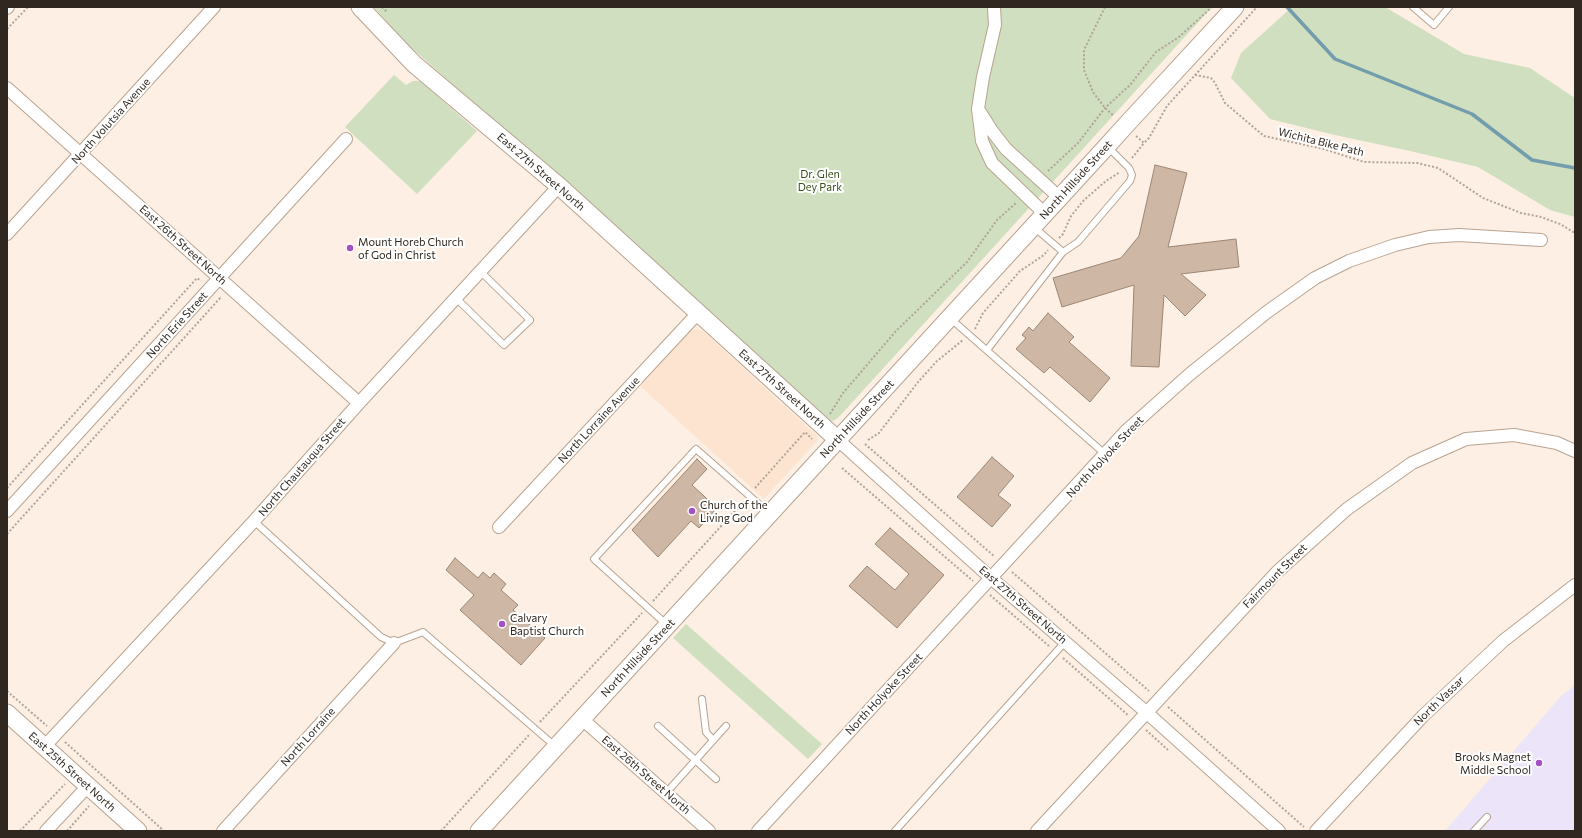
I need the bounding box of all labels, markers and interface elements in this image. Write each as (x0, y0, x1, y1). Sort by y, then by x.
street label: North Volutsia Avenue (69, 75, 153, 167)
street label: Wichita Bike Path (1277, 125, 1365, 159)
street label: East 27th Street North (494, 130, 588, 214)
street label: North Hillside Street (1037, 138, 1115, 222)
park label: Dr. Glen Dey Park (798, 167, 842, 193)
street label: East 26th Street North (137, 202, 229, 288)
place label: Mount Horeb Church of God in Christ (358, 235, 464, 261)
marker: Mount Horeb Church of God in Christ (345, 243, 355, 253)
street label: North Erie Street (144, 289, 210, 361)
street label: East 27th Street North (736, 347, 828, 431)
street label: North Lorraine Avenue (556, 374, 642, 466)
street label: North Hillside Street (817, 377, 897, 461)
street label: North Holyoke Street (1064, 414, 1146, 500)
street label: North Chautauqua Street (256, 415, 348, 519)
place label: Church of the Living God (700, 498, 768, 524)
marker: Church of the Living God (687, 506, 697, 516)
street label: Fairmount Street (1240, 541, 1310, 611)
street label: East 27th Street North (976, 563, 1070, 647)
place label: Calvary Baptist Church (510, 611, 584, 637)
street label: North Hillside Street (598, 616, 678, 700)
marker: Calvary Baptist Church (497, 619, 507, 629)
street label: North Holyoke Street (843, 651, 925, 737)
street label: North Vassar (1411, 674, 1467, 728)
street label: North Lorraine (278, 705, 338, 769)
street label: East 25th Street North (26, 729, 118, 815)
street label: East 26th Street North (599, 733, 693, 817)
place label: Brooks Magnet Middle School (1455, 750, 1531, 776)
marker: Brooks Magnet Middle School (1534, 758, 1544, 768)

